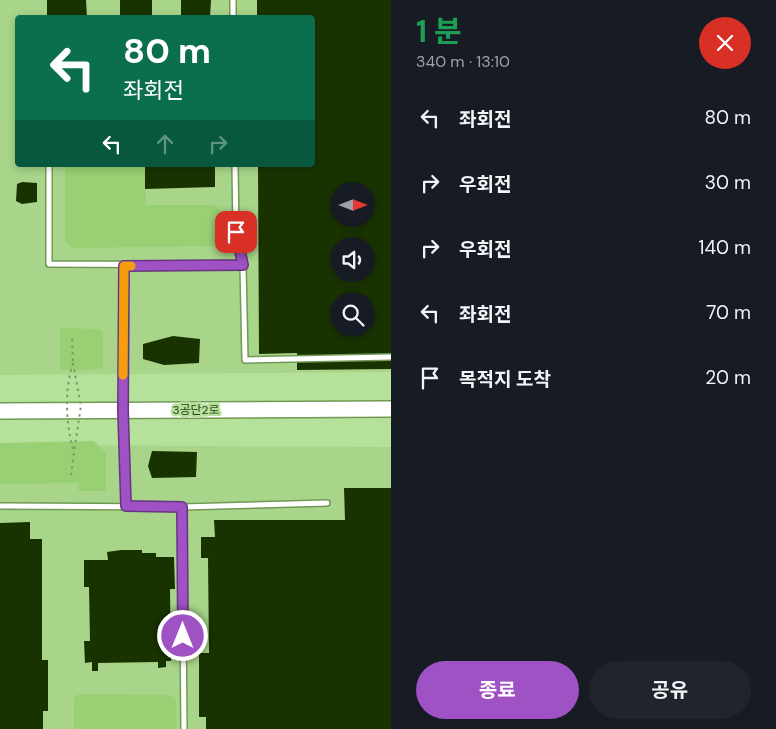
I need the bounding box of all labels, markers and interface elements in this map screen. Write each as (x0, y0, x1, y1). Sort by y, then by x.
text: 1 분 (416, 12, 462, 51)
button: close (699, 17, 751, 69)
text: 80 m (123, 28, 211, 74)
icon: left (40, 35, 105, 100)
text: 340 m · 13:10 (416, 51, 510, 72)
text: 좌회전 (123, 76, 184, 105)
icon: left (416, 104, 444, 132)
text: 80 m (704, 105, 751, 130)
text: 좌회전 (459, 107, 511, 132)
icon: left (98, 130, 126, 158)
icon: ahead (151, 130, 179, 158)
icon: right (204, 130, 232, 158)
icon: right (416, 169, 444, 197)
text: 30 m (705, 170, 751, 195)
text: 우회전 (459, 172, 511, 197)
north arrow (330, 182, 375, 228)
map controls (330, 182, 375, 337)
pin (215, 211, 257, 253)
icon: arrive (222, 218, 250, 246)
icon: right (416, 234, 444, 262)
text: 140 m (699, 235, 751, 260)
button: sound (330, 237, 375, 282)
text: 우회전 (459, 237, 511, 262)
button: search (330, 292, 375, 337)
icon: left (416, 299, 444, 327)
text: 70 m (706, 300, 751, 325)
text: 좌회전 (459, 302, 511, 327)
icon: arrive (416, 364, 444, 392)
text: 20 m (705, 365, 751, 390)
text: 목적지 도착 (459, 367, 551, 392)
street label: 3공단2로 (172, 402, 220, 418)
position arrow (156, 609, 208, 661)
button: 종료 (416, 661, 579, 719)
button: 공유 (589, 661, 751, 719)

